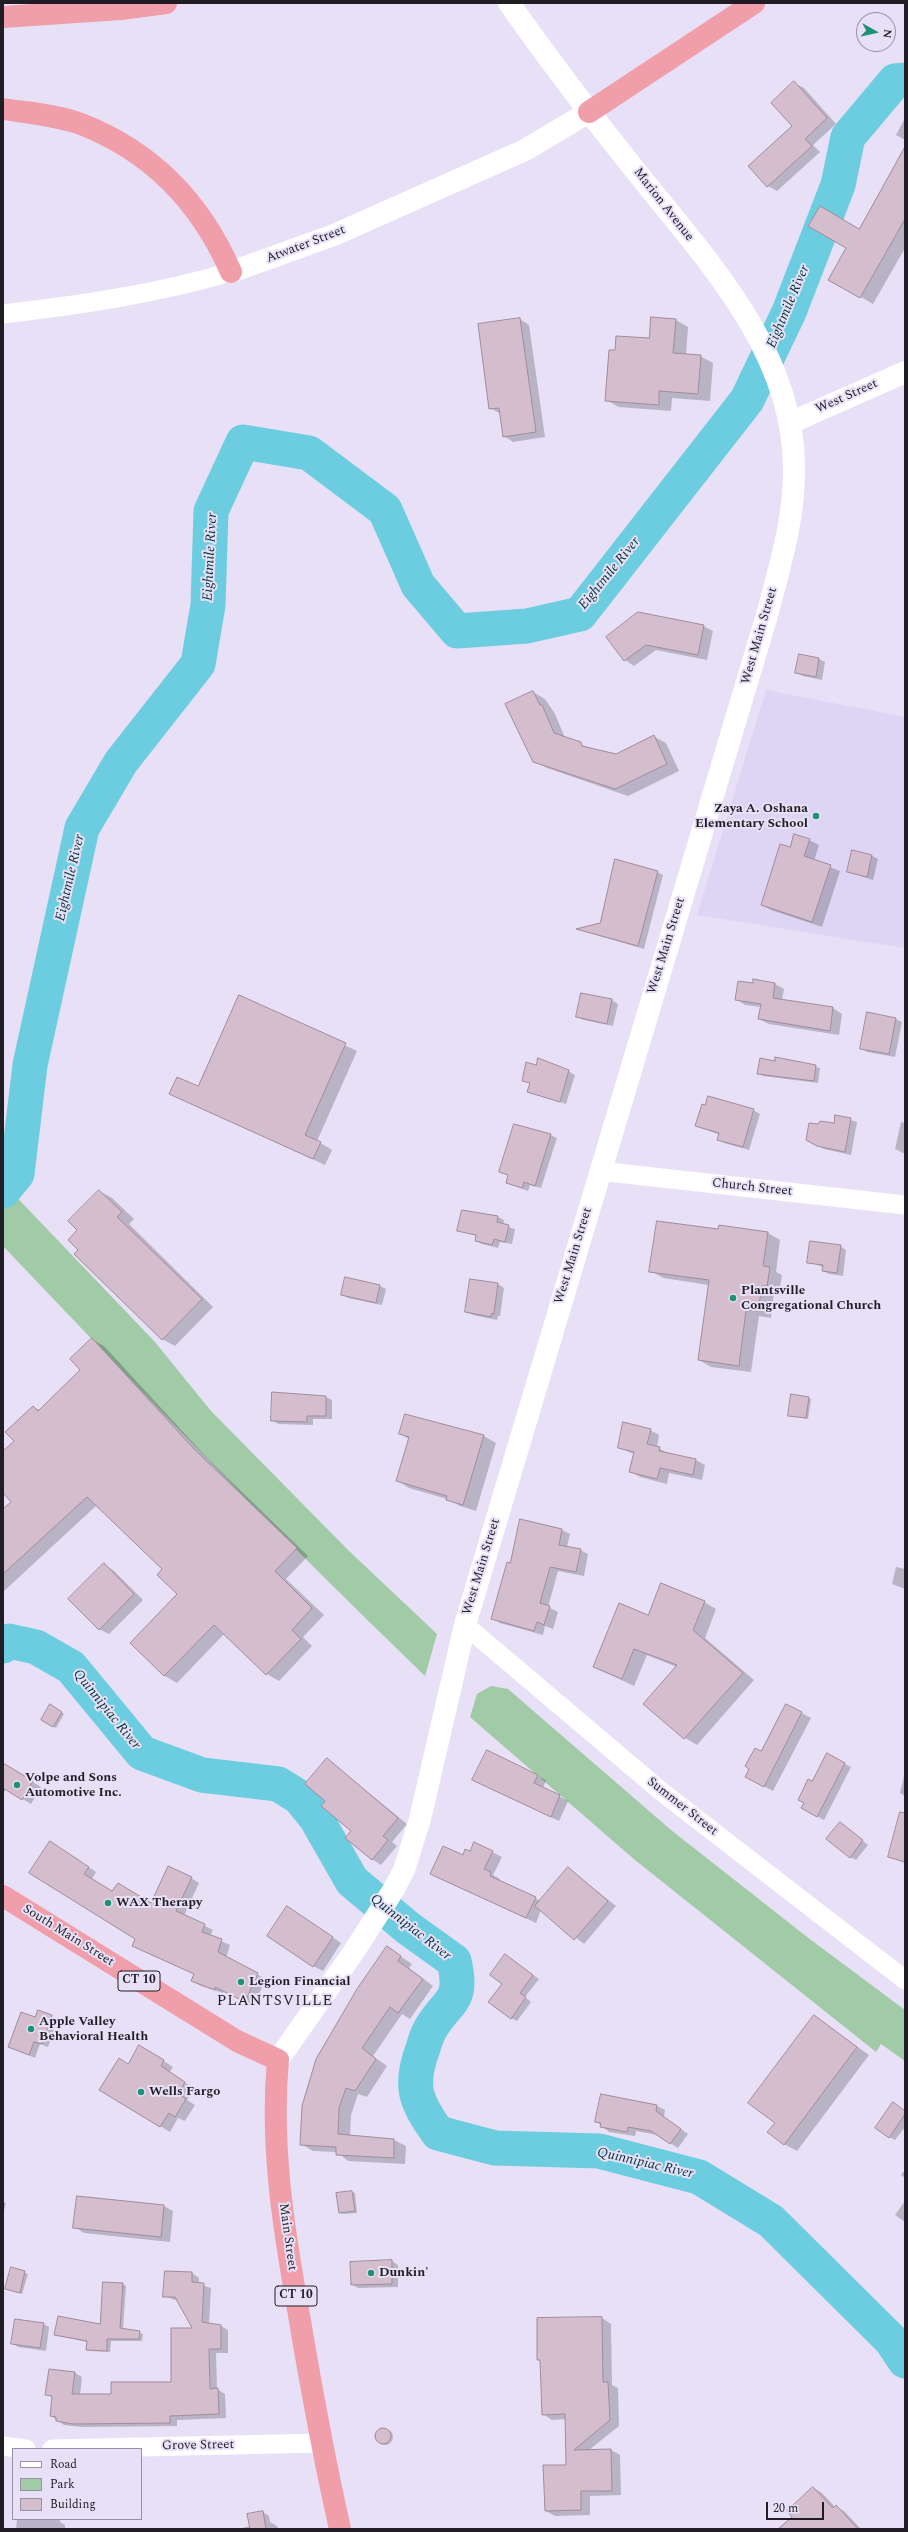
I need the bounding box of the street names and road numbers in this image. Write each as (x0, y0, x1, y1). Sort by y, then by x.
street label: Marion Avenue (630, 165, 696, 245)
street label: Atwater Street (264, 223, 348, 267)
street label: West Street (814, 376, 880, 418)
street label: West Main Street (739, 586, 781, 686)
street label: West Main Street (645, 896, 689, 996)
street label: Church Street (711, 1176, 793, 1200)
street label: West Main Street (552, 1206, 596, 1306)
street label: West Main Street (460, 1517, 504, 1617)
street label: Summer Street (644, 1775, 720, 1839)
street label: South Main Street (19, 1902, 117, 1970)
road number: CT 10 (118, 1971, 160, 1991)
street label: Main Street (275, 2202, 299, 2272)
road number: CT 10 (275, 2286, 317, 2306)
street label: Grove Street (162, 2438, 234, 2454)

